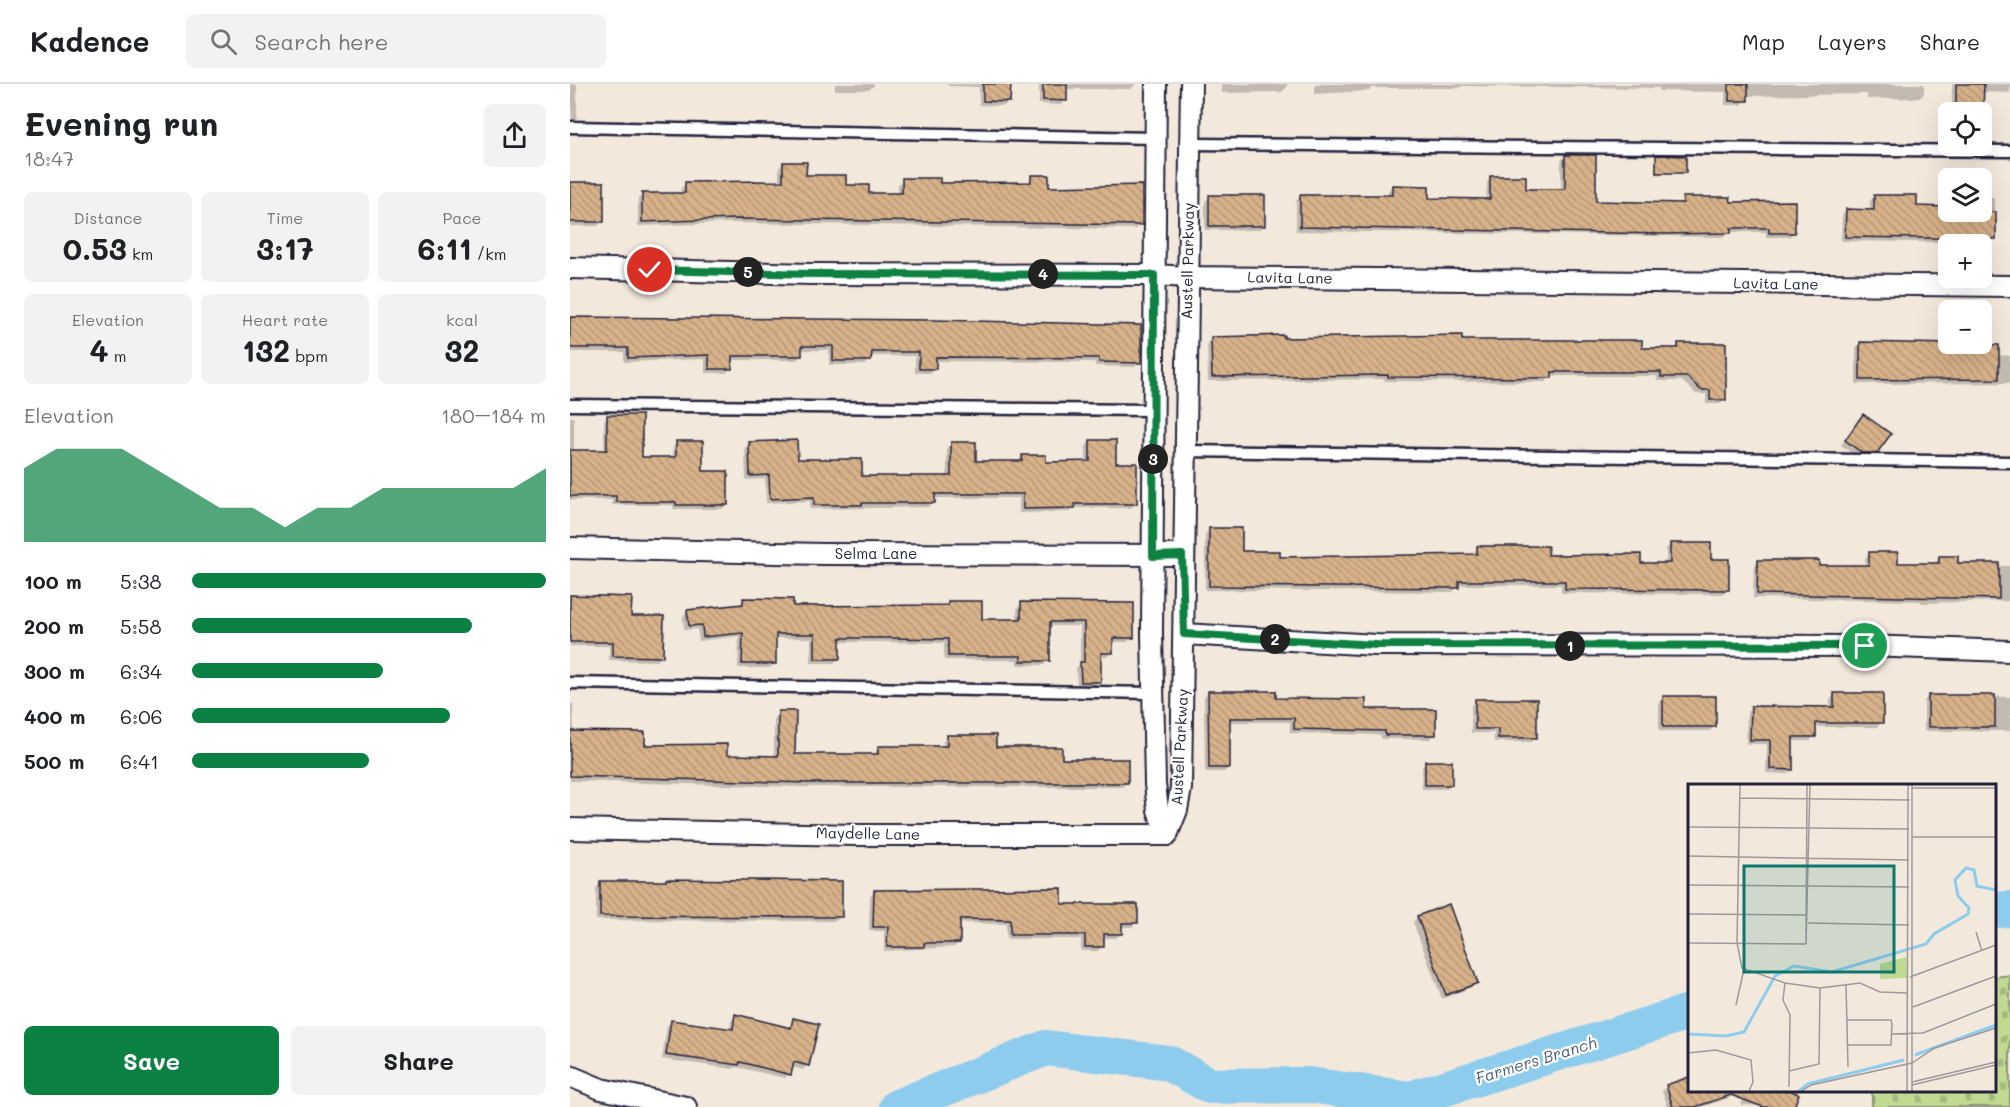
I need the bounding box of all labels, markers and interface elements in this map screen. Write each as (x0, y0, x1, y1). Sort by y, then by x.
search box (186, 14, 606, 68)
text: Kadence (30, 23, 150, 59)
icon: search (207, 25, 240, 58)
text: Search here (255, 27, 388, 56)
text: Map (1742, 28, 1785, 55)
text: Layers (1818, 28, 1887, 55)
text: Share (1920, 28, 1980, 55)
text: Evening run (24, 101, 218, 144)
map controls (1938, 102, 1992, 354)
button: locate (1938, 102, 1992, 156)
button: share (483, 104, 546, 167)
text: 18:47 (24, 145, 74, 171)
button: layers (1938, 168, 1992, 222)
street label: Austell Parkway (1176, 202, 1198, 320)
text: Distance (74, 207, 142, 228)
text: Time (267, 207, 303, 228)
text: Pace (442, 207, 482, 228)
text: 0.53 (63, 228, 127, 268)
text: 3:17 (256, 228, 314, 268)
text: 6:11 (417, 228, 472, 268)
button: + (1938, 234, 1992, 288)
text: km (127, 243, 153, 264)
text: /km (472, 243, 507, 264)
pin (624, 244, 675, 295)
icon: check (633, 253, 666, 286)
pin: 5 (733, 257, 763, 287)
pin: 4 (1028, 259, 1058, 289)
text: 5 (743, 261, 753, 282)
text: 4 (1038, 263, 1048, 284)
street label: Lavita Lane (1247, 266, 1333, 288)
street label: Lavita Lane (1733, 272, 1819, 294)
button: − (1938, 300, 1992, 354)
text: Elevation (72, 309, 144, 330)
text: Heart rate (242, 309, 328, 330)
text: kcal (446, 309, 478, 330)
text: 4 (90, 330, 109, 370)
text: 132 (242, 330, 290, 370)
text: 32 (445, 330, 479, 370)
text: m (109, 345, 126, 366)
text: bpm (290, 345, 328, 366)
text: Elevation (24, 402, 114, 428)
text: 180–184 m (441, 402, 546, 428)
pin: 3 (1138, 444, 1168, 474)
text: 3 (1148, 448, 1158, 469)
street label: Selma Lane (835, 543, 917, 563)
text: 100 m (24, 568, 82, 594)
text: 5:38 (120, 568, 162, 594)
text: 200 m (24, 613, 84, 639)
text: 5:58 (120, 613, 162, 639)
pin (1839, 620, 1890, 671)
pin: 2 (1260, 624, 1290, 654)
text: 2 (1271, 628, 1279, 649)
icon: arrive (1848, 629, 1881, 662)
pin: 1 (1555, 631, 1585, 661)
text: 1 (1566, 635, 1574, 656)
text: 300 m (24, 658, 85, 684)
text: 6:34 (120, 658, 162, 684)
street label: Austell Parkway (1166, 688, 1192, 806)
text: 400 m (24, 703, 85, 729)
text: 6:06 (120, 703, 163, 729)
text: 500 m (24, 748, 84, 774)
text: 6:41 (120, 748, 159, 774)
inset map (1688, 784, 1995, 1092)
street label: Maydelle Lane (816, 822, 920, 844)
button: Save (24, 1026, 279, 1095)
button: Share (291, 1026, 546, 1095)
water label: Farmers Branch (1473, 1031, 1599, 1088)

